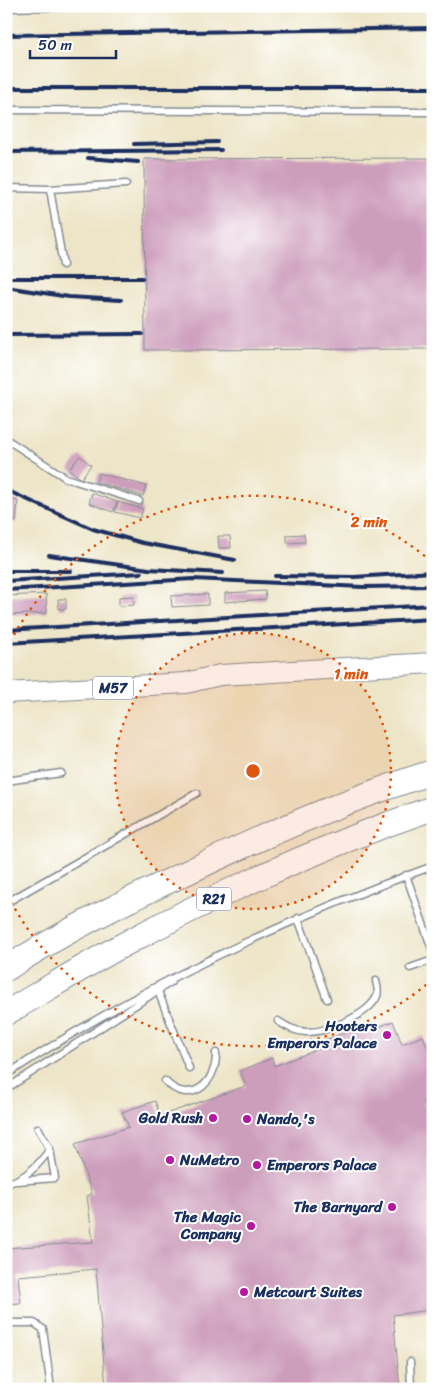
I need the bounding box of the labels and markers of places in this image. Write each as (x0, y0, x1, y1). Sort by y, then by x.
centre of rings (244, 762, 262, 780)
place label: Hooters Emperors Palace (267, 1013, 378, 1056)
marker: Hooters Emperors Palace (381, 1029, 393, 1041)
place label: Gold Rush (138, 1105, 203, 1131)
place label: Nando,'s (256, 1106, 315, 1132)
marker: Gold Rush (207, 1112, 219, 1124)
marker: Nando,'s (241, 1113, 253, 1125)
place label: NuMetro (179, 1147, 240, 1173)
place label: Emperors Palace (267, 1152, 377, 1178)
marker: NuMetro (164, 1154, 176, 1166)
marker: Emperors Palace (251, 1159, 263, 1171)
place label: The Barnyard (293, 1194, 384, 1220)
marker: The Barnyard (386, 1201, 398, 1213)
place label: The Magic Company (174, 1204, 242, 1247)
marker: The Magic Company (245, 1220, 257, 1232)
place label: Metcourt Suites (253, 1279, 363, 1305)
marker: Metcourt Suites (238, 1286, 250, 1298)

